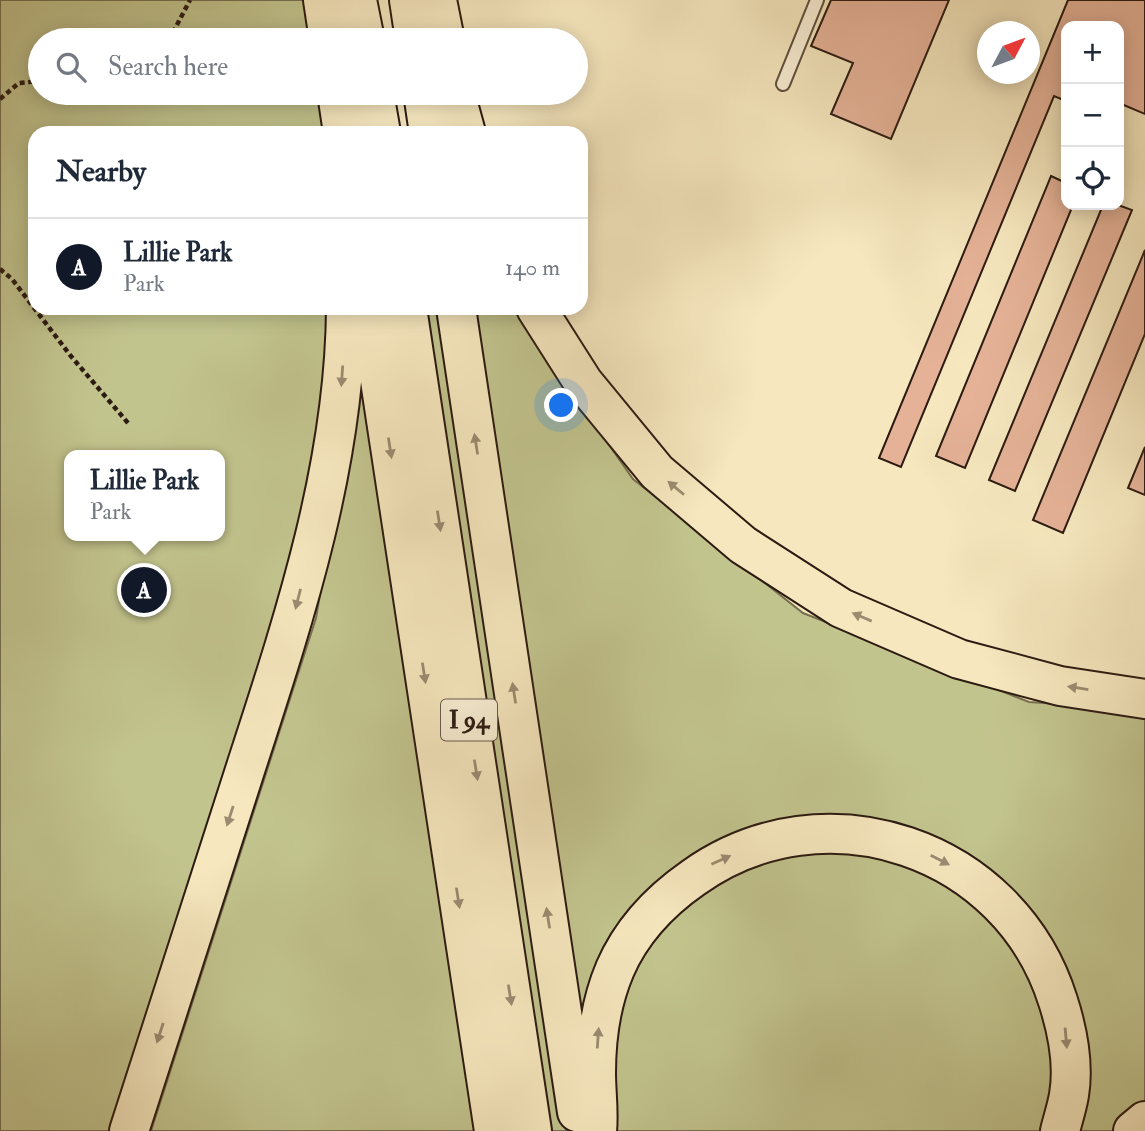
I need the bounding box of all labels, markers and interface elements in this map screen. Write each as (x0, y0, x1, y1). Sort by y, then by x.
north arrow (977, 21, 1040, 84)
map controls (1061, 21, 1124, 210)
button: + (1061, 21, 1124, 84)
search box (28, 28, 588, 105)
icon: search (52, 48, 90, 86)
text: Search here (108, 51, 228, 83)
button: − (1061, 84, 1124, 147)
button: locate (1061, 147, 1124, 210)
text: Nearby (56, 153, 146, 190)
text: Lillie Park (123, 237, 233, 269)
text: A (72, 253, 86, 282)
text: 140 m (505, 253, 560, 282)
text: Park (123, 269, 165, 298)
one-way arrow (336, 365, 347, 387)
your location (544, 388, 578, 422)
one-way arrow (471, 433, 482, 455)
one-way arrow (385, 437, 396, 459)
popup (64, 450, 225, 541)
text: Lillie Park (90, 465, 199, 497)
one-way arrow (668, 481, 685, 496)
text: Park (90, 497, 132, 526)
one-way arrow (434, 510, 445, 532)
pin: A (121, 564, 167, 616)
one-way arrow (292, 588, 303, 610)
one-way arrow (852, 611, 873, 622)
one-way arrow (419, 662, 430, 684)
one-way arrow (509, 682, 520, 704)
one-way arrow (1066, 682, 1088, 693)
road number: I 94 (441, 700, 497, 740)
one-way arrow (471, 759, 482, 781)
one-way arrow (225, 806, 235, 827)
one-way arrow (711, 854, 732, 865)
one-way arrow (930, 855, 950, 866)
one-way arrow (453, 887, 464, 909)
one-way arrow (542, 907, 553, 929)
one-way arrow (505, 984, 516, 1006)
one-way arrow (155, 1022, 165, 1043)
one-way arrow (593, 1027, 604, 1049)
one-way arrow (1061, 1027, 1072, 1049)

